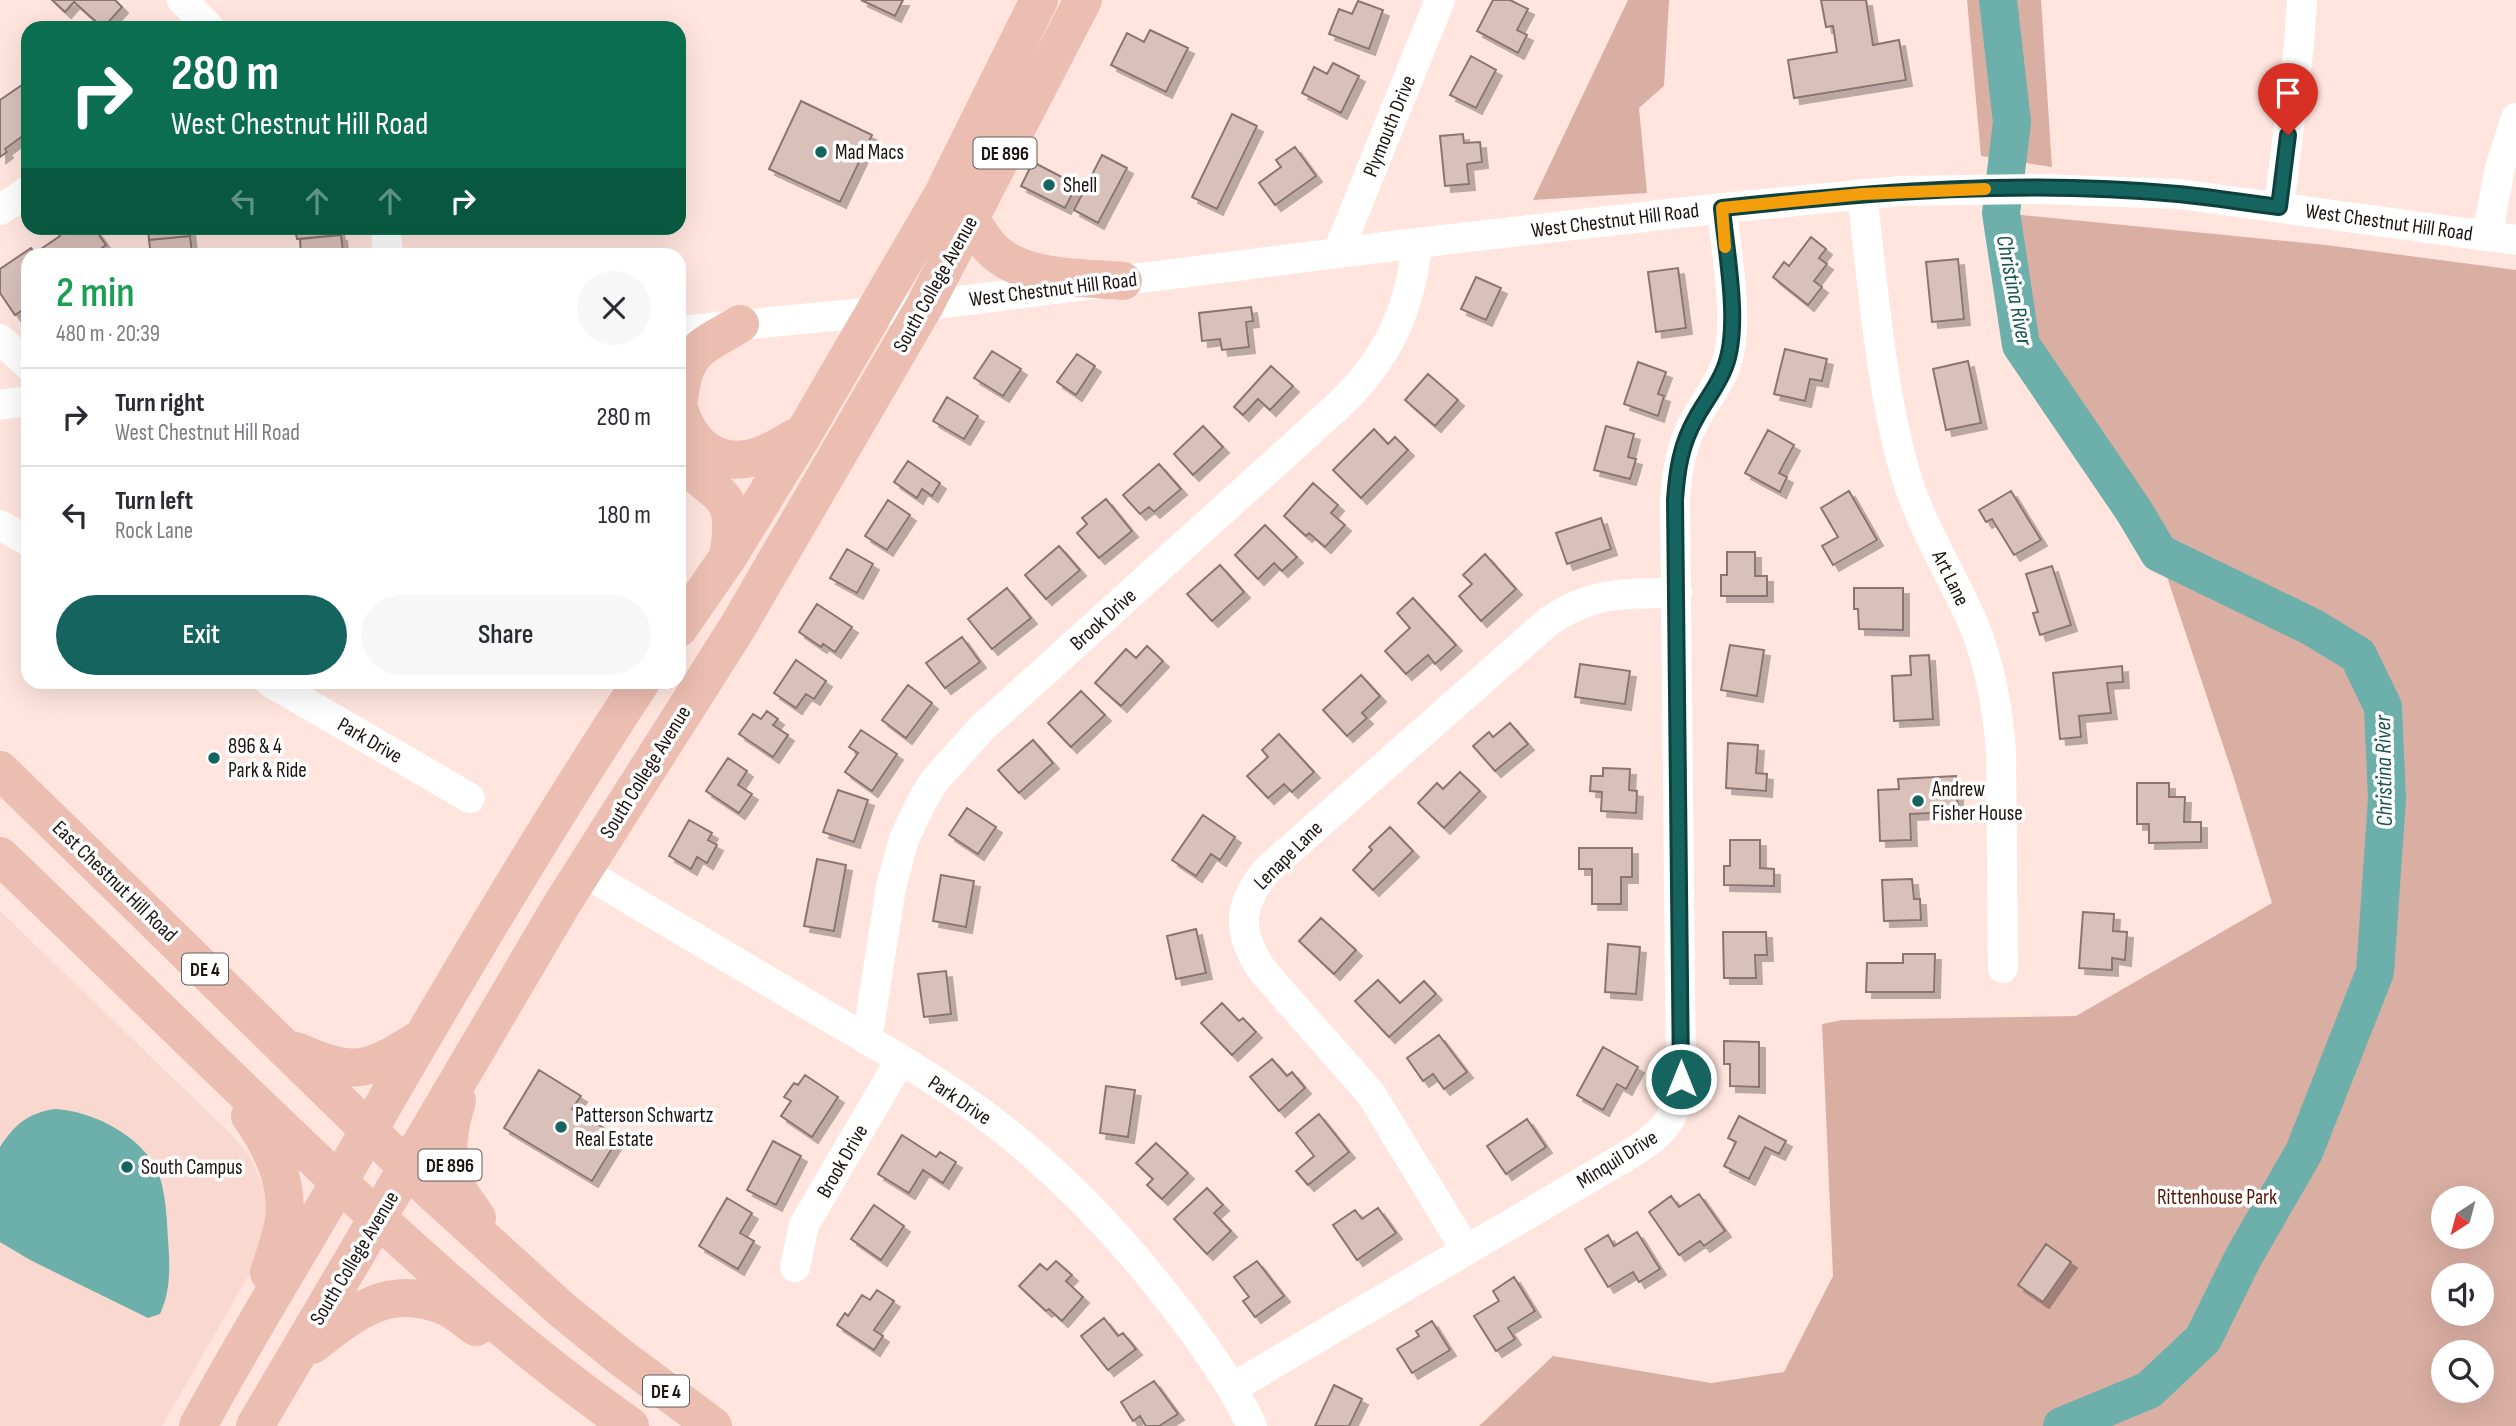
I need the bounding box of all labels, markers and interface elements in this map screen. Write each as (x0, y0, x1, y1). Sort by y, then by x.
text: 280 m (171, 45, 279, 104)
icon: right (56, 49, 147, 140)
pin (2258, 63, 2318, 135)
street label: Plymouth Drive (1358, 72, 1421, 181)
icon: arrive (2269, 74, 2307, 112)
text: West Chestnut Hill Road (171, 105, 428, 144)
road number: DE 896 (974, 138, 1036, 168)
place label: Mad Macs (835, 140, 904, 165)
marker: Mad Macs (813, 144, 829, 160)
place label: Shell (1063, 173, 1097, 198)
marker: Shell (1041, 177, 1057, 193)
icon: left (225, 182, 263, 220)
icon: ahead (298, 182, 336, 220)
icon: ahead (371, 182, 409, 220)
icon: right (444, 182, 482, 220)
street label: West Chestnut Hill Road (1530, 198, 1700, 243)
street label: West Chestnut Hill Road (2304, 198, 2474, 247)
street label: South College Avenue (888, 212, 983, 357)
water label: Christina River (1990, 233, 2039, 349)
street label: West Chestnut Hill Road (968, 267, 1138, 312)
text: 2 min (56, 268, 135, 319)
button: close (577, 271, 651, 345)
text: 480 m · 20:39 (56, 320, 160, 348)
text: Turn right (115, 388, 204, 419)
icon: right (56, 398, 94, 436)
text: 280 m (596, 402, 651, 433)
text: West Chestnut Hill Road (115, 419, 300, 447)
text: Turn left (115, 486, 193, 517)
icon: left (56, 496, 94, 534)
text: 180 m (598, 500, 651, 531)
text: Rock Lane (115, 517, 193, 545)
street label: Art Lane (1926, 545, 1975, 610)
street label: Brook Drive (1065, 583, 1142, 656)
button: Exit (56, 595, 347, 675)
button: Share (361, 595, 651, 675)
street label: South College Avenue (595, 701, 696, 843)
street label: Park Drive (333, 712, 407, 769)
water label: Christina River (2369, 713, 2399, 827)
place label: 896 & 4 Park & Ride (228, 734, 307, 783)
marker: 896 & 4 Park & Ride (206, 750, 222, 766)
place label: Andrew Fisher House (1931, 777, 2023, 826)
marker: Andrew Fisher House (1910, 793, 1926, 809)
street label: East Chestnut Hill Road (47, 816, 182, 947)
street label: Lenape Lane (1249, 816, 1328, 895)
road number: DE 4 (182, 953, 228, 984)
position arrow (1644, 1042, 1718, 1116)
street label: Park Drive (923, 1070, 996, 1131)
place label: Patterson Schwartz Real Estate (575, 1103, 714, 1152)
marker: Patterson Schwartz Real Estate (553, 1119, 569, 1135)
street label: Brook Drive (811, 1120, 873, 1202)
street label: Minquil Drive (1572, 1125, 1662, 1194)
road number: DE 896 (419, 1149, 482, 1180)
place label: South Campus (141, 1155, 243, 1180)
marker: South Campus (119, 1159, 135, 1175)
park label: Rittenhouse Park (2157, 1185, 2277, 1210)
north arrow (2431, 1186, 2494, 1250)
map controls (2431, 1186, 2494, 1403)
street label: South College Avenue (305, 1187, 404, 1330)
button: sound (2431, 1263, 2494, 1326)
button: search (2431, 1340, 2494, 1403)
road number: DE 4 (643, 1376, 689, 1406)

